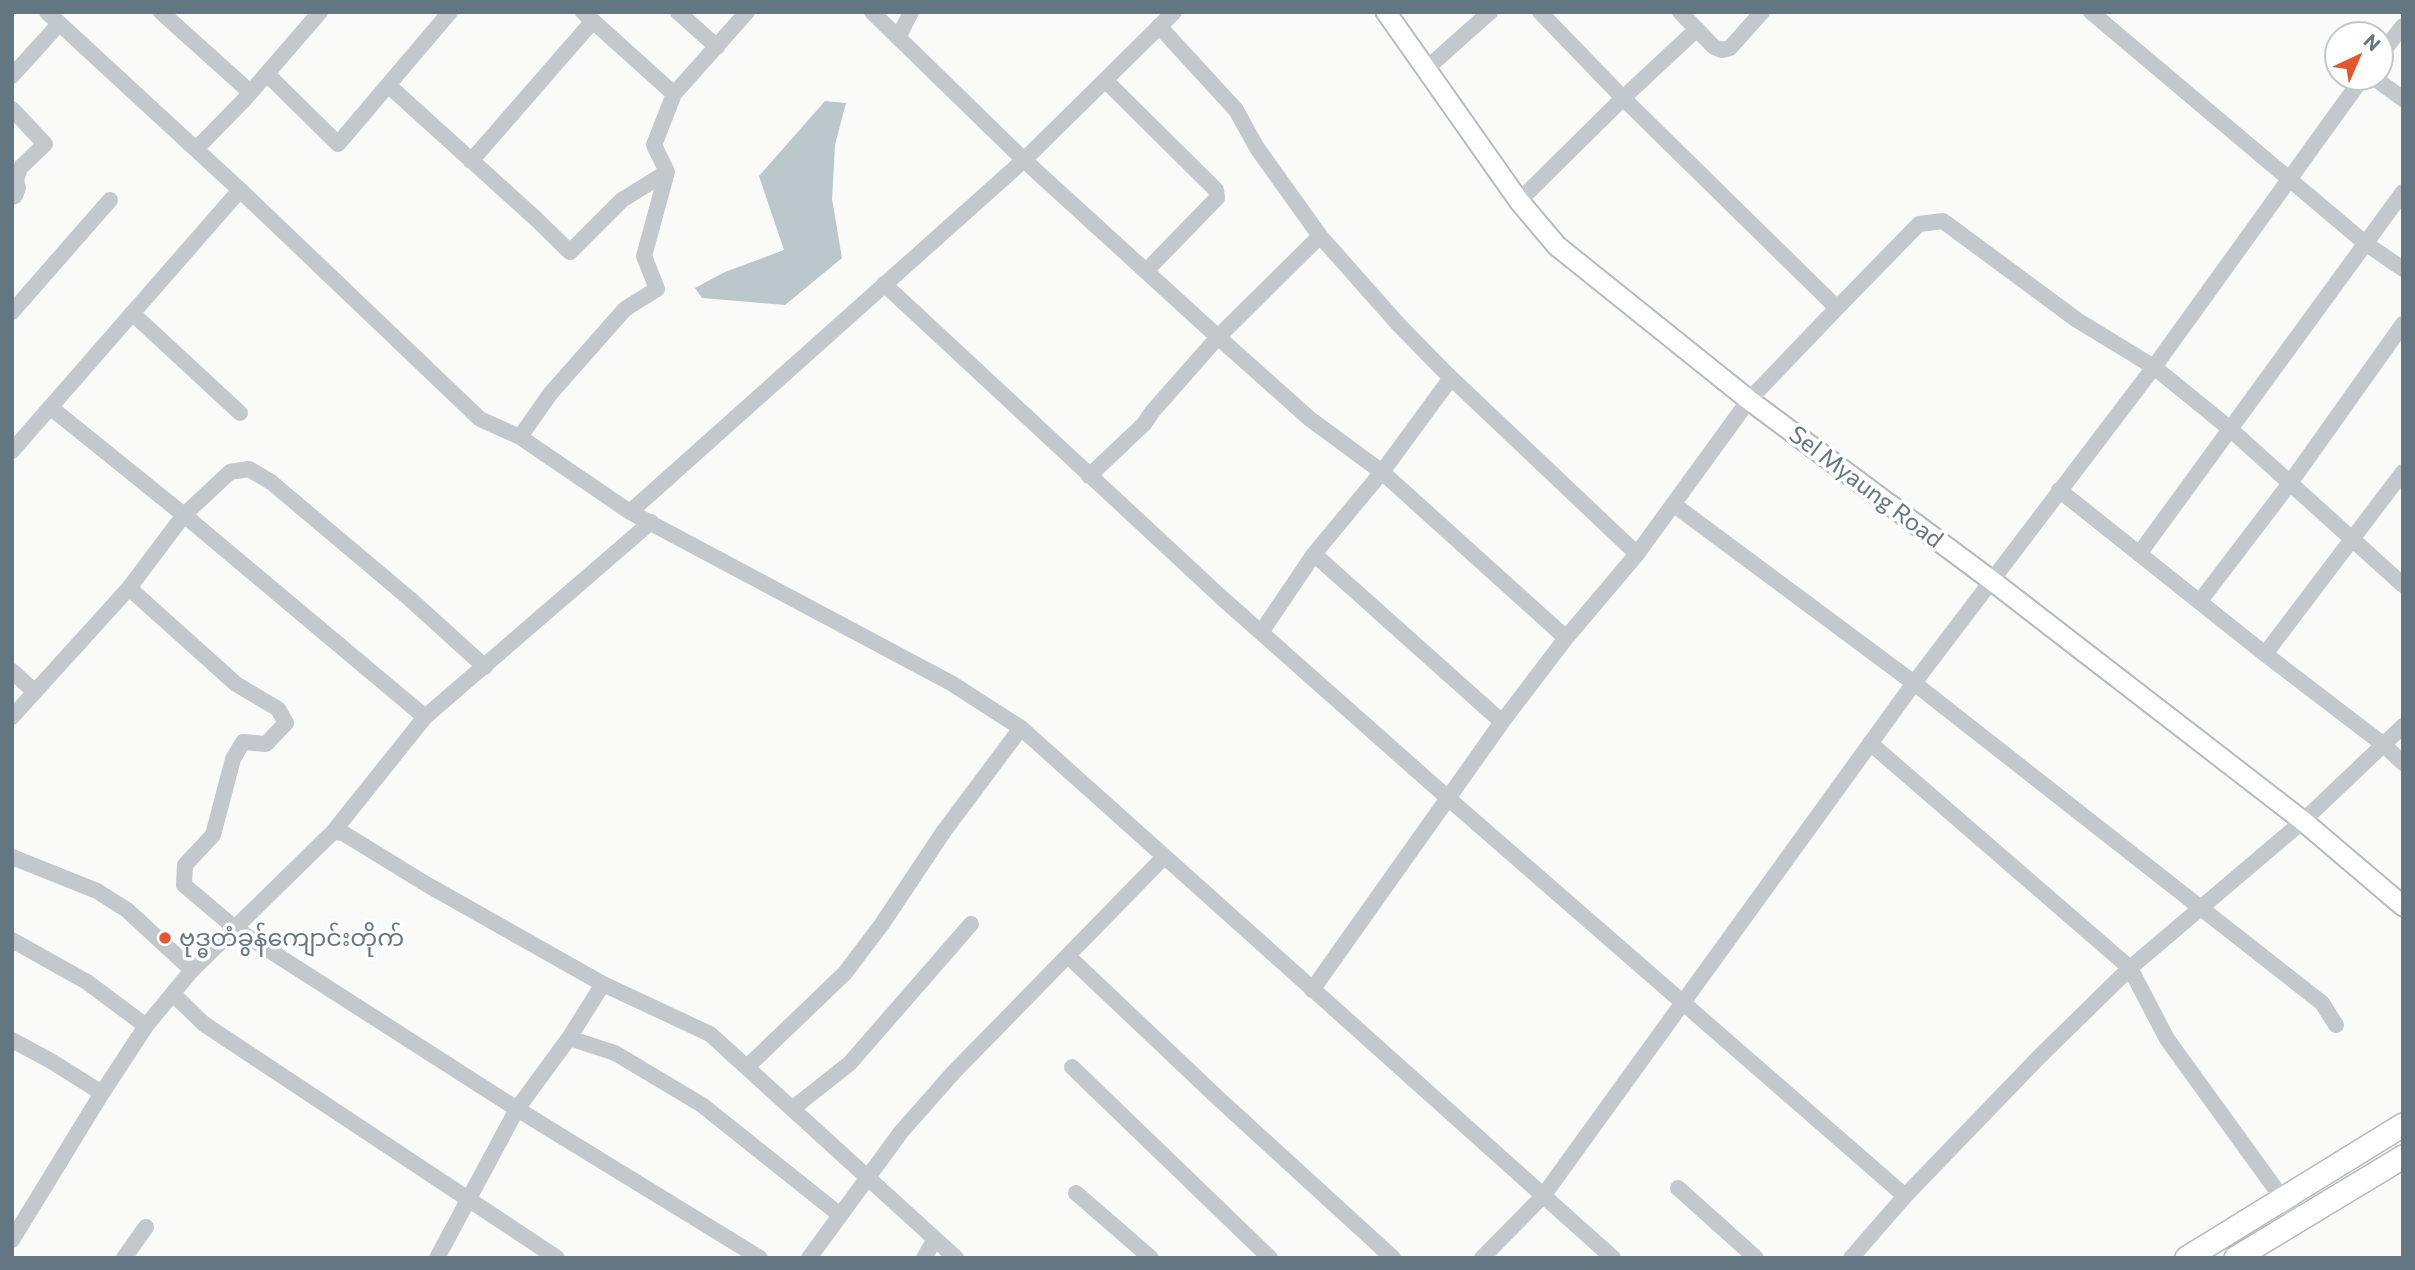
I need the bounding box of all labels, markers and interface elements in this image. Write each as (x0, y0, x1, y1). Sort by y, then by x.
north arrow (2324, 21, 2394, 91)
text: N (2359, 29, 2386, 55)
street label: Sel Myaung Road (1783, 420, 1949, 554)
place label: ဗုဒ္ဓတံခွန်ကျောင်းတိုက် (179, 924, 404, 952)
marker: ဗုဒ္ဓတံခွန်ကျောင်းတိုက် (157, 930, 173, 946)

